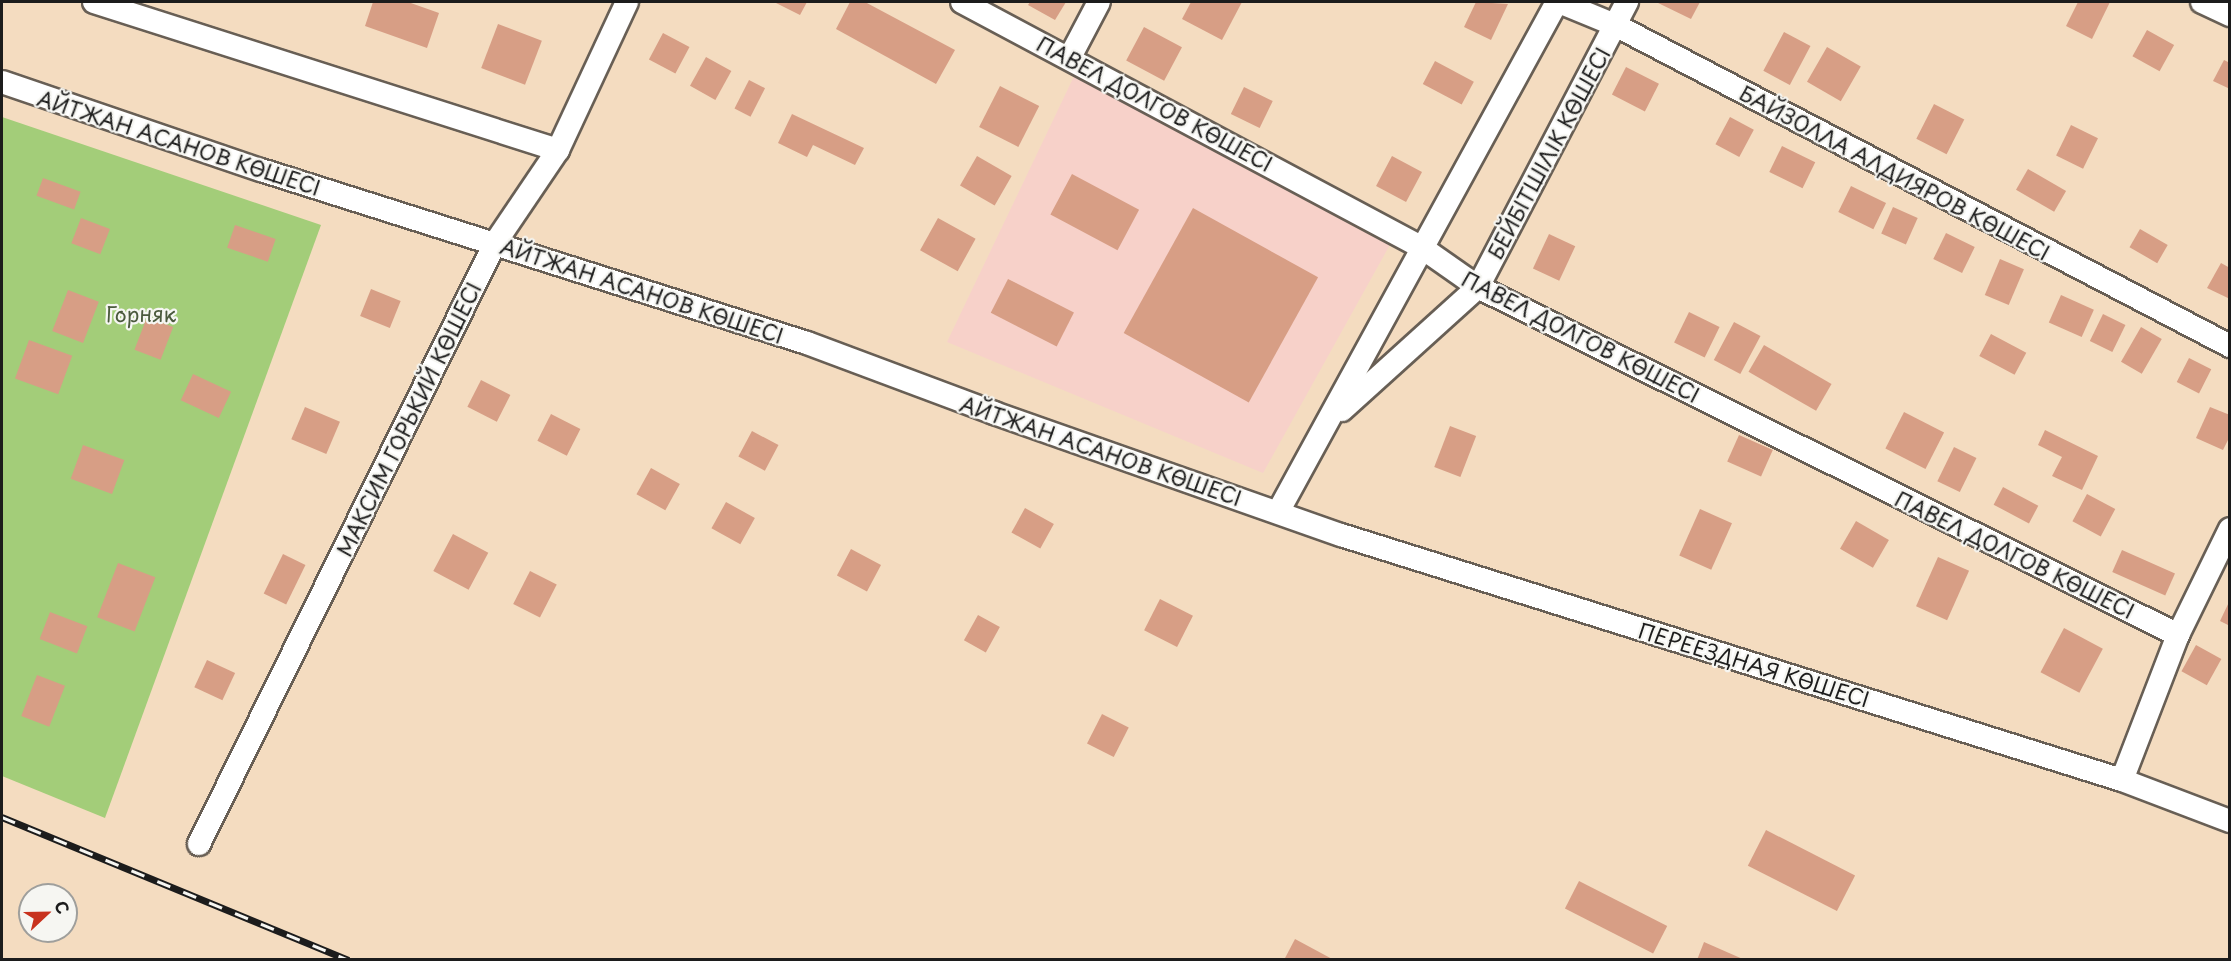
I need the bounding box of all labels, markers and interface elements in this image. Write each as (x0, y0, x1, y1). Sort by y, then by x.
street label: ПАВЕЛ ДОЛГОВ КӨШЕСІ (1033, 30, 1277, 176)
street label: БЕЙБІТШІЛІК КӨШЕСІ (1481, 43, 1615, 263)
street label: БАЙЗОЛЛА АЛДИЯРОВ КӨШЕСІ (1735, 79, 2055, 265)
street label: АЙТЖАН АСАНОВ КӨШЕСІ (35, 84, 323, 200)
street label: АЙТЖАН АСАНОВ КӨШЕСІ (498, 232, 786, 348)
street label: ПАВЕЛ ДОЛГОВ КӨШЕСІ (1458, 265, 1704, 407)
street label: МАКСИМ ГОРЬКИЙ КӨШЕСІ (330, 278, 486, 560)
park label: Горняк (106, 300, 176, 326)
street label: АЙТЖАН АСАНОВ КӨШЕСІ (957, 390, 1245, 510)
street label: ПАВЕЛ ДОЛГОВ КӨШЕСІ (1891, 485, 2139, 623)
street label: ПЕРЕЕЗДНАЯ КӨШЕСІ (1636, 617, 1872, 711)
north arrow (18, 883, 78, 943)
text: С (49, 897, 76, 917)

